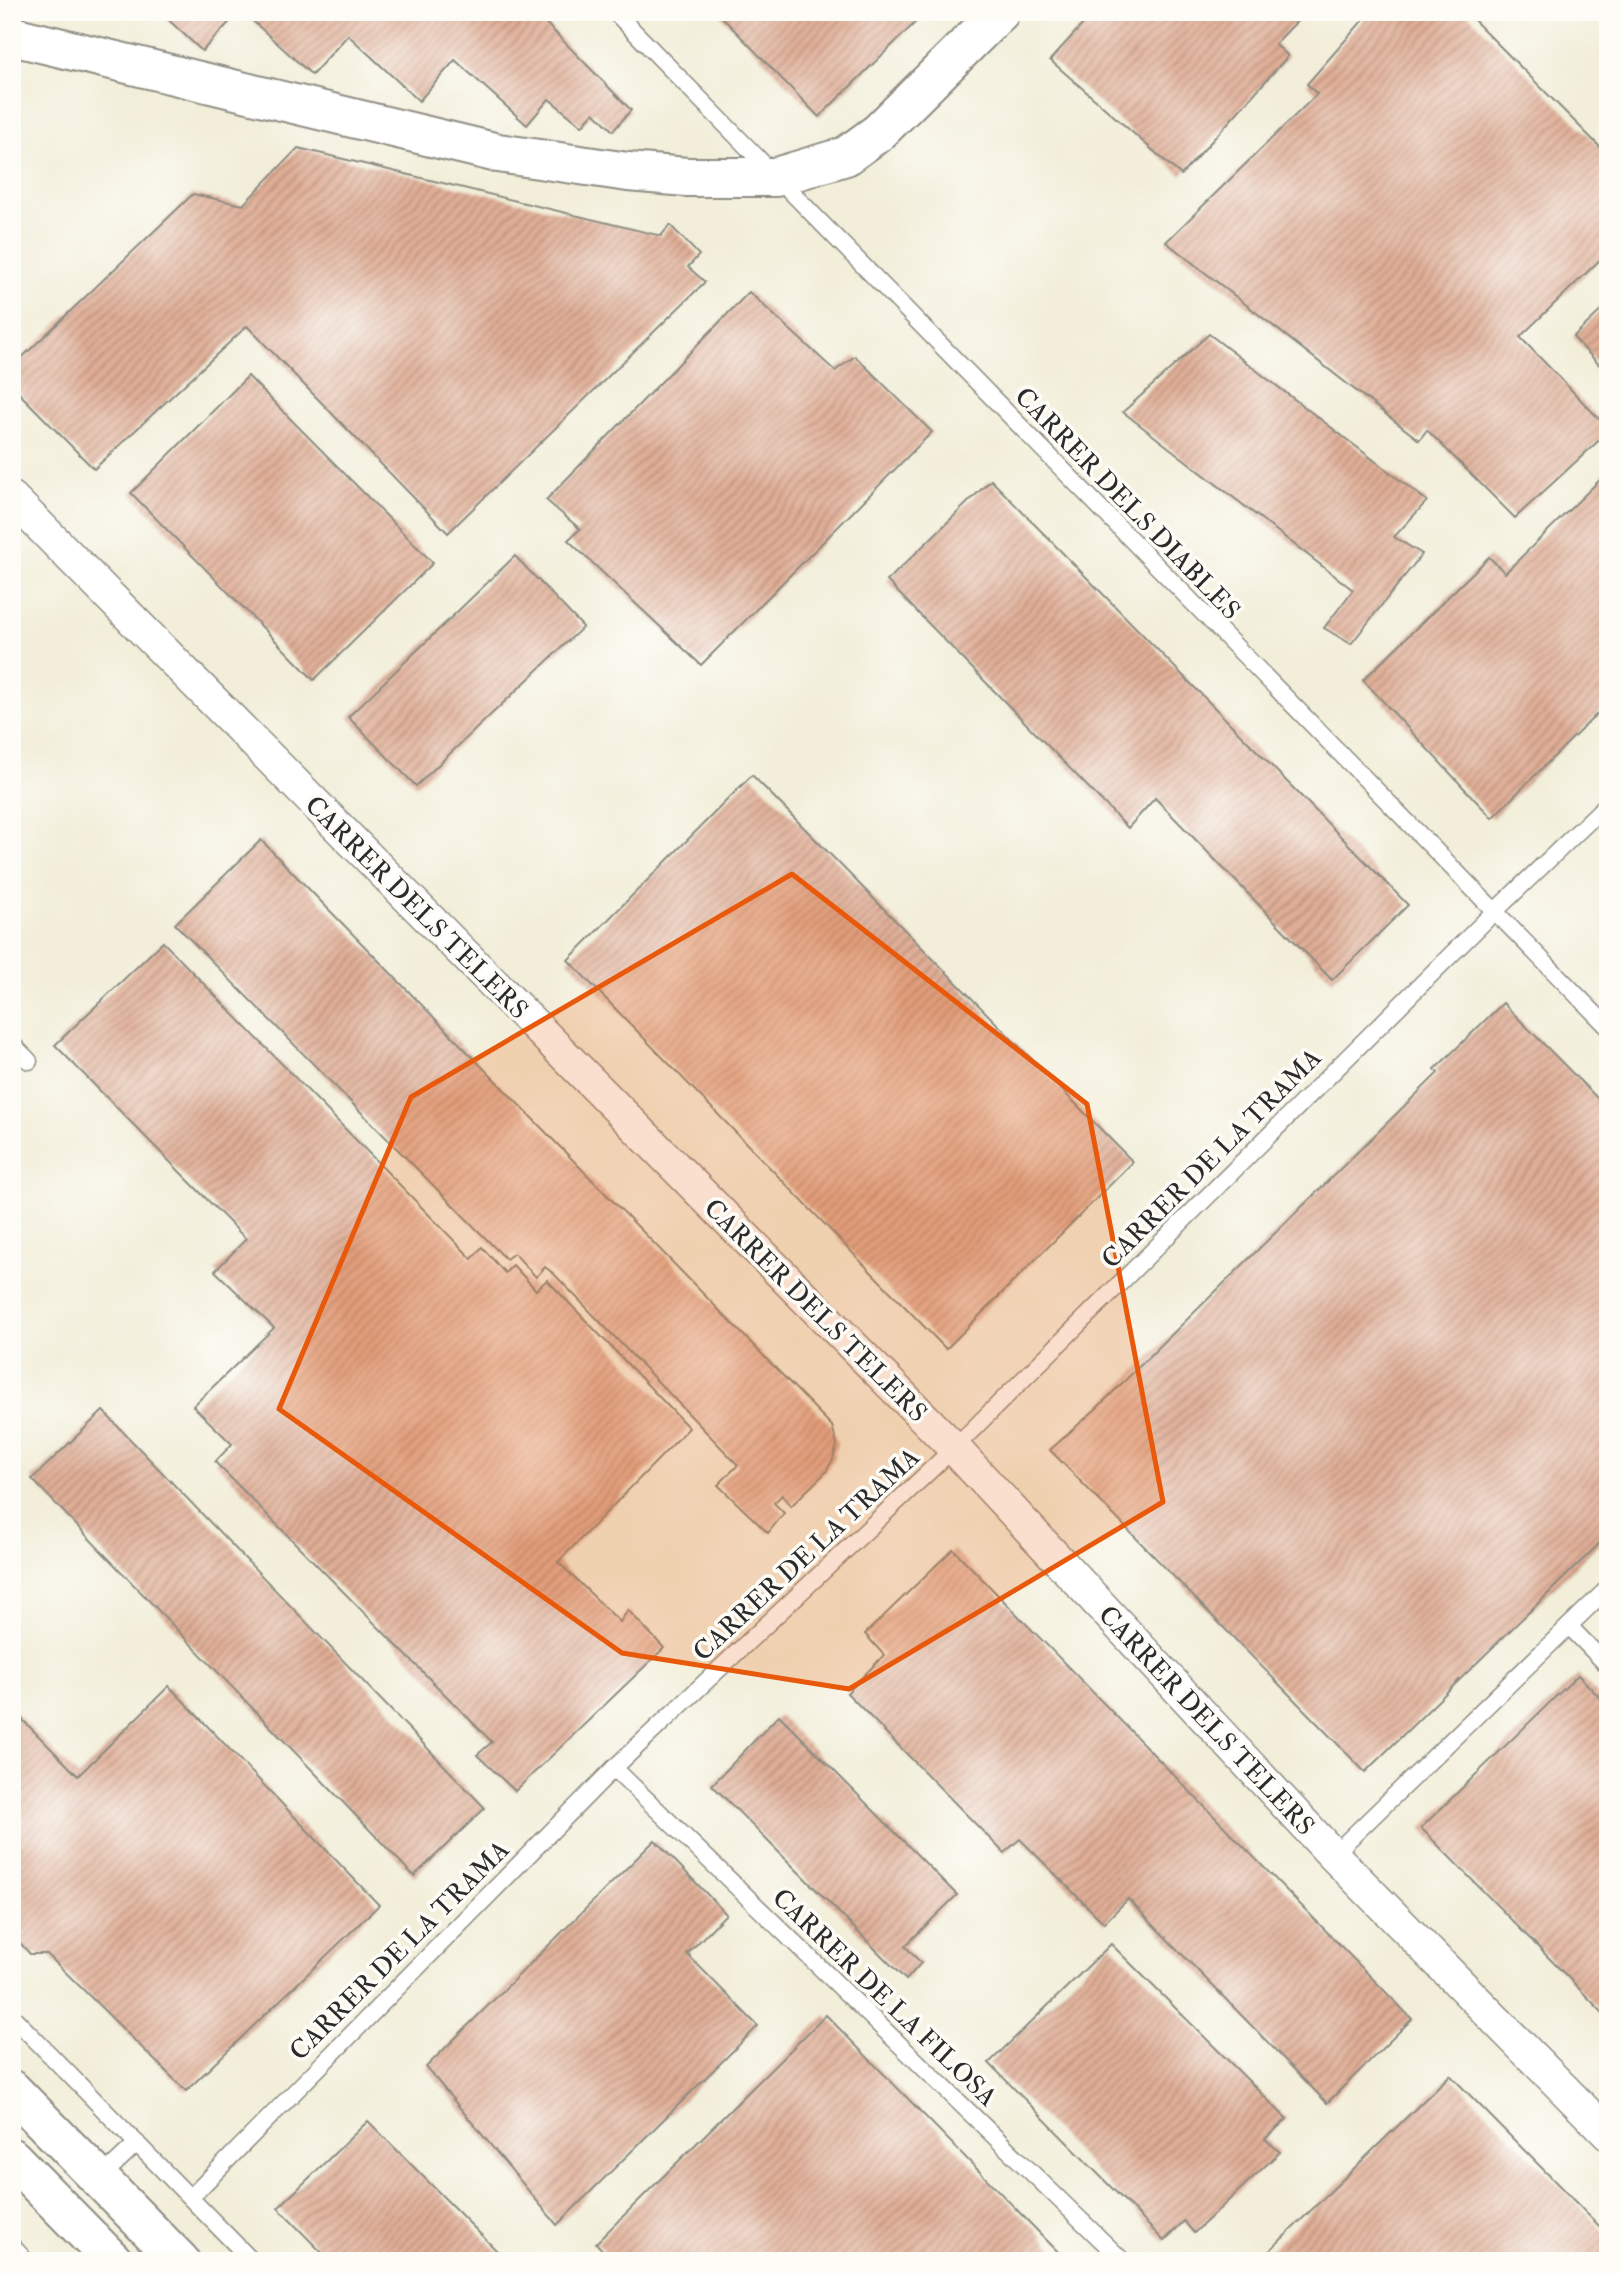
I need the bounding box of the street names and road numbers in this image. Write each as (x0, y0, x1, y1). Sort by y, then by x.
street label: CARRER DELS DIABLES (1008, 381, 1247, 627)
street label: CARRER DELS TELERS (298, 789, 535, 1026)
street label: CARRER DE LA TRAMA (1095, 1042, 1329, 1275)
street label: CARRER DELS TELERS (697, 1192, 934, 1429)
street label: CARRER DE LA TRAMA (687, 1441, 927, 1668)
street label: CARRER DELS TELERS (1091, 1599, 1321, 1842)
street label: CARRER DE LA TRAMA (283, 1834, 517, 2067)
street label: CARRER DE LA FILOSA (765, 1882, 1004, 2114)

